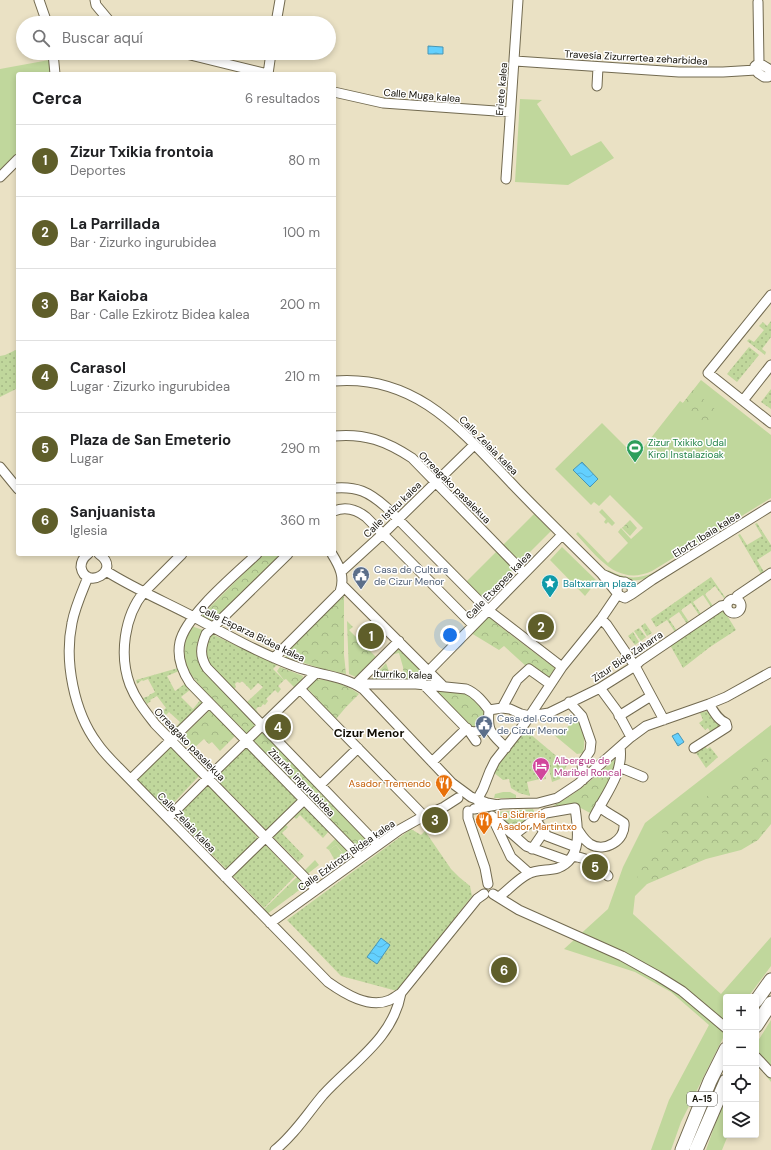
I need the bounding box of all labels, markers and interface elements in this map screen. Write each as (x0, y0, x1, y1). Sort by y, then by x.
search box (16, 16, 336, 60)
icon: search (30, 27, 52, 49)
text: Buscar aquí (62, 28, 143, 48)
street label: Travesía Zizurrertea zeharbidea (564, 47, 708, 68)
street label: Eriete kalea (493, 62, 510, 116)
street label: Calle Muga kalea (383, 86, 461, 105)
text: Cerca (32, 87, 82, 109)
text: 6 resultados (245, 90, 320, 107)
text: Zizur Txikia frontoia (70, 142, 214, 162)
text: 1 (43, 152, 47, 169)
text: 80 m (288, 152, 320, 169)
text: Deportes (70, 162, 126, 179)
text: La Parrillada (70, 214, 160, 234)
text: 2 (41, 224, 49, 241)
text: 100 m (283, 224, 320, 241)
text: Bar · Zizurko ingurubidea (70, 234, 216, 251)
text: Bar Kaioba (70, 286, 148, 306)
text: 3 (41, 296, 49, 313)
text: 200 m (280, 296, 320, 313)
text: Bar · Calle Ezkirotz Bidea kalea (70, 306, 250, 323)
text: Carasol (70, 358, 126, 378)
text: 4 (41, 368, 49, 385)
text: 210 m (285, 368, 320, 385)
text: Lugar · Zizurko ingurubidea (70, 378, 230, 395)
street label: Calle Zelaia kalea (456, 413, 521, 478)
text: Plaza de San Emeterio (70, 430, 231, 450)
place label: Zizur Txikiko Udal Kirol Instalazioak (648, 436, 726, 461)
sports icon: Zizur Txikiko Udal Kirol Instalazioak (625, 438, 645, 463)
text: 5 (41, 440, 49, 457)
text: 290 m (281, 440, 320, 457)
street label: Orreagako pasalekua (416, 449, 493, 526)
text: Lugar (70, 450, 103, 467)
street label: Calle Istizu kalea (361, 478, 424, 540)
text: Sanjuanista (70, 502, 156, 522)
street label: Elortz Ibaia kalea (670, 509, 742, 560)
text: 6 (41, 512, 49, 529)
text: 360 m (280, 512, 320, 529)
text: Iglesia (70, 522, 107, 539)
street label: Calle Etxepea kalea (463, 549, 534, 622)
place label: Casa de Cultura de Cizur Menor (374, 563, 448, 588)
public building icon: Casa de Cultura de Cizur Menor (351, 565, 371, 590)
place icon: Baltxarran plaza (540, 573, 560, 598)
place label: Baltxarran plaza (563, 577, 636, 590)
street label: Calle Esparza Bidea kalea (197, 602, 307, 665)
pin: 2 (528, 612, 554, 642)
pin: 1 (358, 621, 384, 651)
your location (440, 625, 460, 645)
street label: Zizur Bide Zaharra (589, 628, 665, 685)
street label: Iturriko kalea (373, 667, 433, 682)
street label: Orreagako pasalekua (151, 705, 228, 784)
pin: 4 (265, 712, 291, 742)
place label: Casa del Concejo de Cizur Menor (497, 712, 578, 737)
public building icon: Casa del Concejo de Cizur Menor (474, 714, 494, 739)
district label: Cizur Menor (334, 725, 404, 741)
street label: Zizurko ingurubidea (266, 745, 338, 819)
place label: Albergue de Maribel Roncal (554, 754, 621, 779)
hotel icon: Albergue de Maribel Roncal (531, 756, 551, 781)
restaurant icon: Asador Tremendo (434, 773, 454, 798)
place label: Asador Tremendo (349, 777, 431, 790)
street label: Calle Zelaia kalea (155, 790, 219, 855)
pin: 3 (422, 805, 448, 835)
place label: La Sidrería Asador Martintxo (497, 808, 577, 833)
restaurant icon: La Sidrería Asador Martintxo (474, 810, 494, 835)
street label: Calle Ezkirotz Bidea kalea (295, 817, 397, 894)
pin: 5 (582, 852, 608, 882)
pin: 6 (491, 955, 517, 985)
map controls (723, 994, 759, 1138)
button: + (723, 994, 759, 1030)
button: − (723, 1030, 759, 1066)
button: locate (723, 1066, 759, 1102)
road number: A-15 (687, 1092, 717, 1106)
button: layers (723, 1102, 759, 1138)

